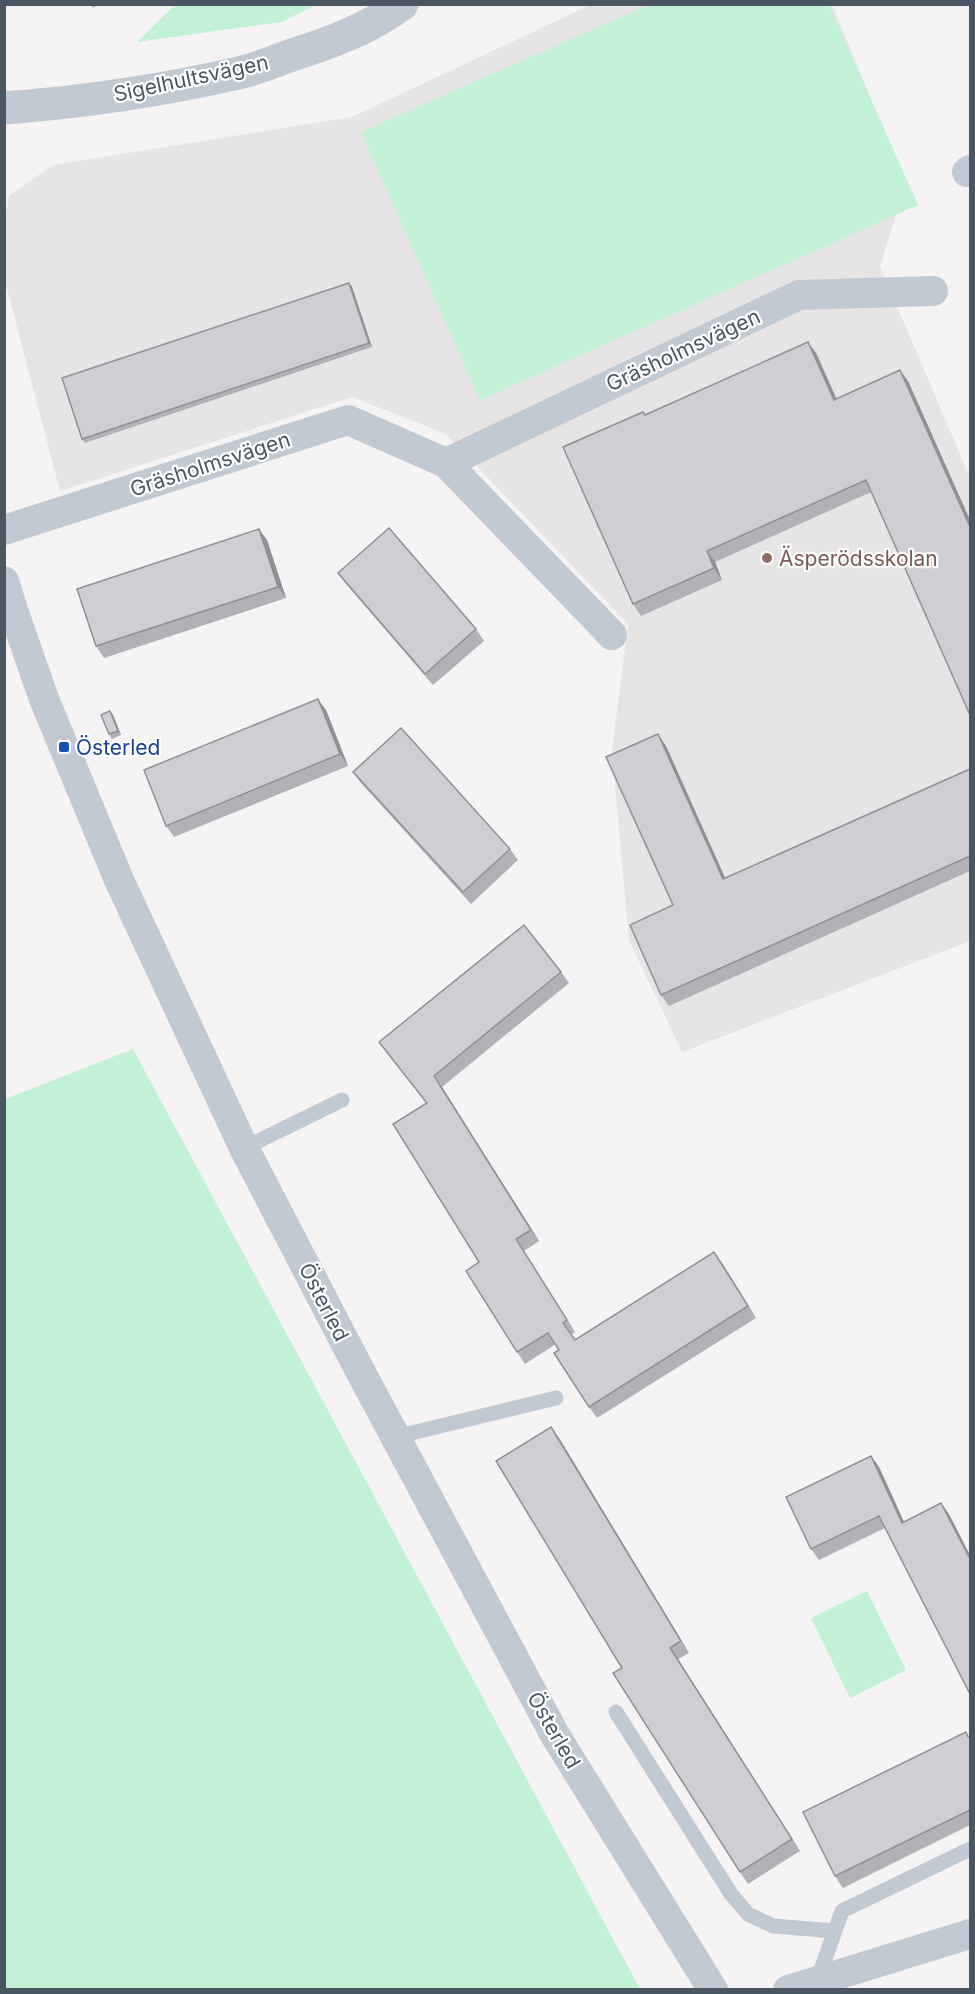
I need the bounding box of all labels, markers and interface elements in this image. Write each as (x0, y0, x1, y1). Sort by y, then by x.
street label: Sigelhultsvägen (111, 49, 271, 107)
street label: Gräsholmsvägen (602, 303, 764, 397)
street label: Gräsholmsvägen (127, 426, 293, 502)
place label: Äsperödsskolan (779, 545, 938, 571)
marker: Äsperödsskolan (760, 551, 774, 565)
place label: Österled (76, 735, 160, 760)
marker: Österled (57, 740, 71, 754)
street label: Österled (294, 1259, 354, 1345)
street label: Österled (522, 1687, 586, 1773)

